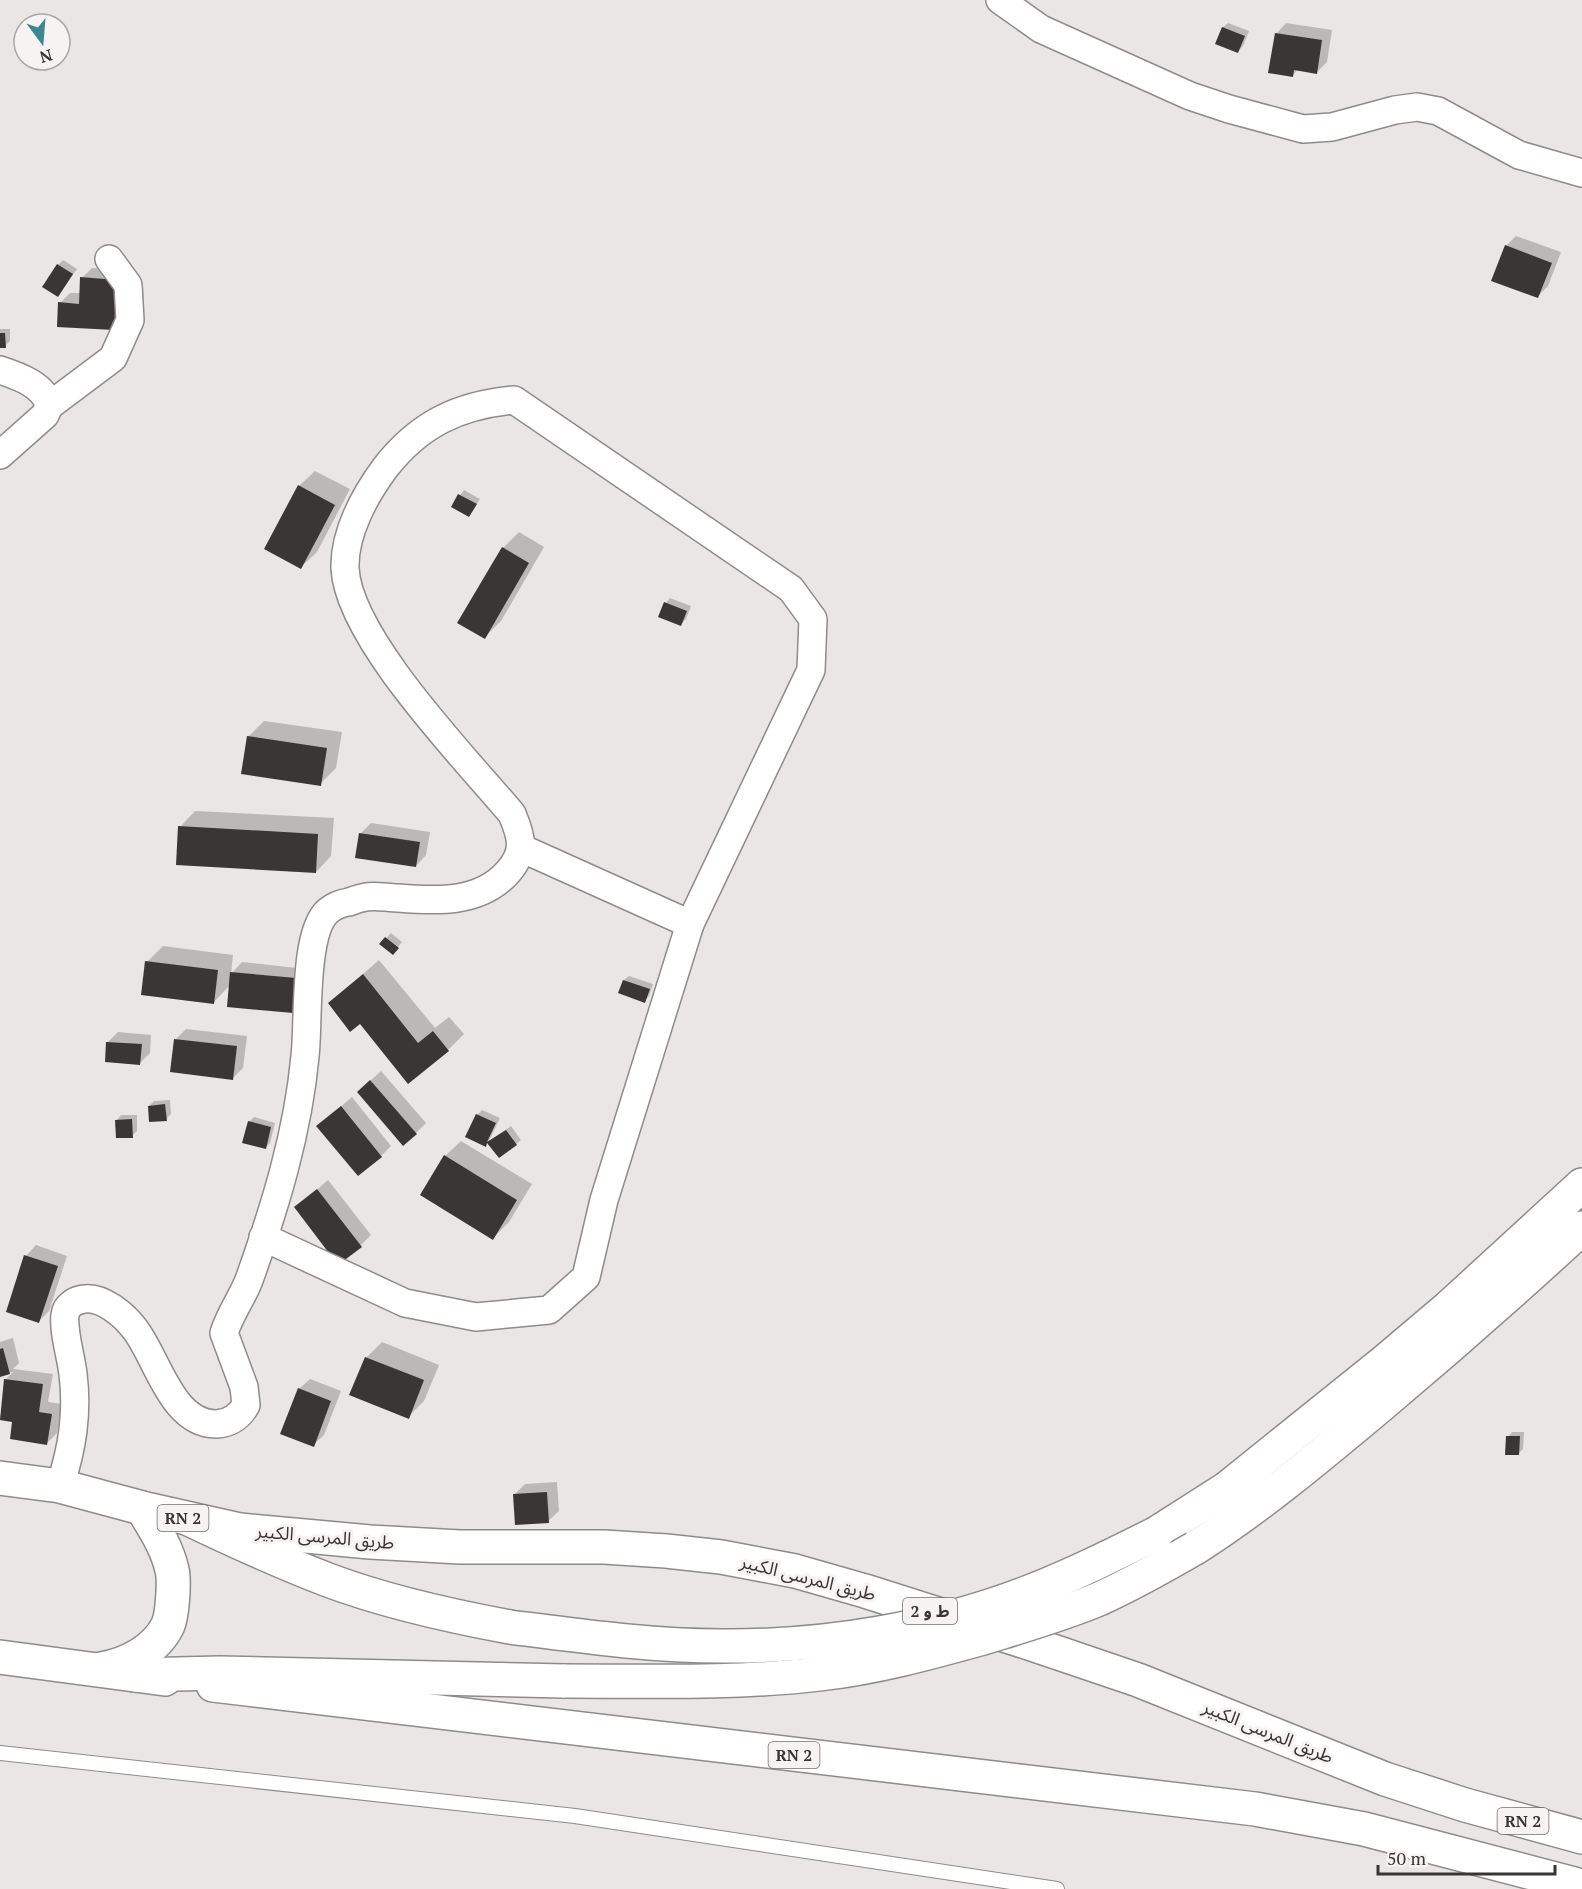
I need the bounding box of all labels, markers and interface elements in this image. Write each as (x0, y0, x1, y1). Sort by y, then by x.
north arrow (12, 12, 72, 72)
text: N (37, 44, 55, 69)
road number: RN 2 (158, 1505, 208, 1531)
street label: طريق المرسى الكبير (254, 1518, 395, 1554)
street label: طريق المرسى الكبير (737, 1548, 879, 1605)
road number: ط و 2 (903, 1598, 957, 1624)
street label: طريق المرسى الكبير (1199, 1694, 1337, 1768)
road number: RN 2 (768, 1742, 820, 1768)
road number: RN 2 (1498, 1808, 1549, 1834)
scale bar (1378, 1838, 1555, 1876)
text: 50 m (1387, 1846, 1427, 1870)

